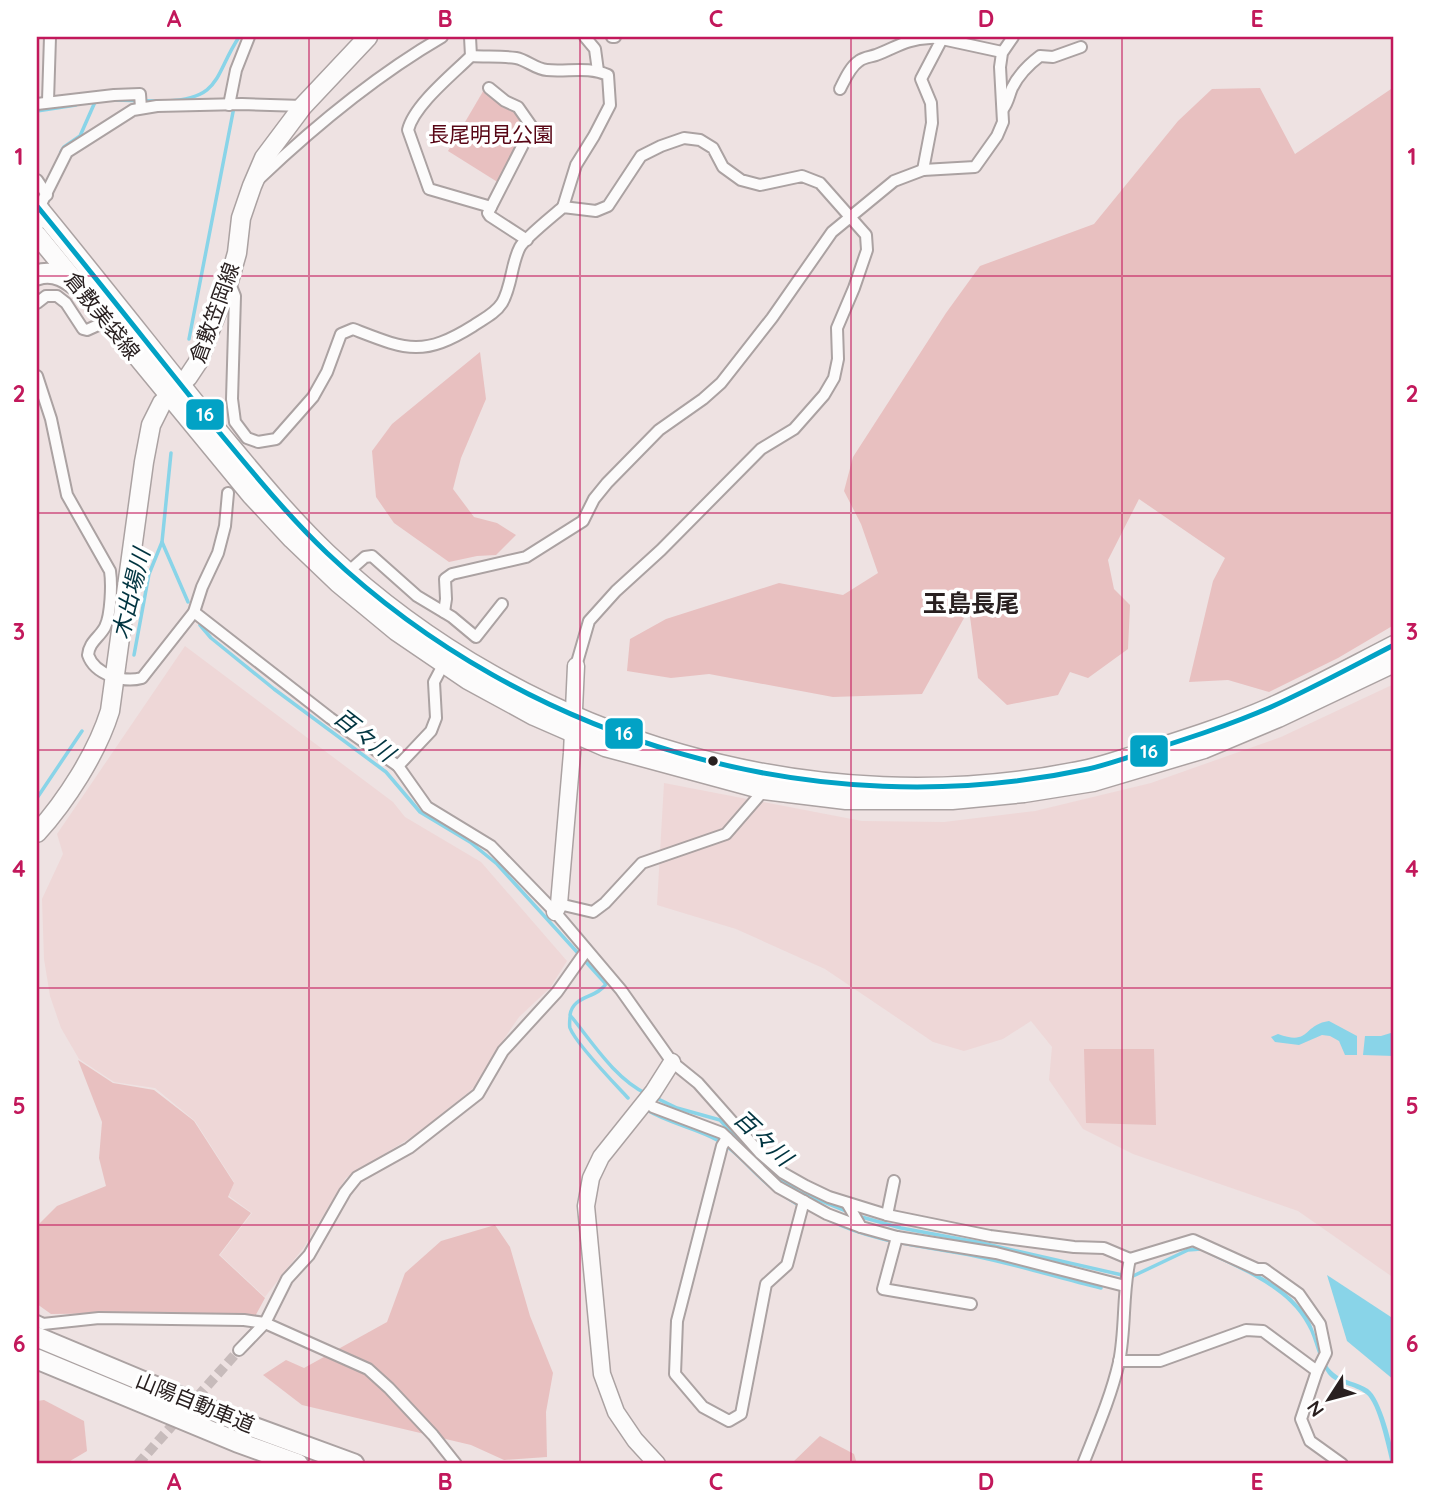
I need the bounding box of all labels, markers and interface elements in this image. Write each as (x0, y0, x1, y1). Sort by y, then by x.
text: A (167, 4, 182, 33)
text: B (437, 4, 453, 33)
text: C (709, 4, 723, 33)
text: D (978, 4, 994, 33)
text: E (1250, 4, 1264, 33)
park label: 長尾明見公園 (428, 121, 554, 147)
text: 1 (15, 142, 23, 171)
text: 1 (1408, 142, 1416, 171)
street label: 倉敷笠岡線 (184, 259, 244, 366)
street label: 倉敷美袋線 (60, 266, 146, 364)
text: 2 (12, 379, 26, 408)
text: 2 (1405, 379, 1419, 408)
line badge: 16 (185, 398, 225, 431)
text: 16 (196, 402, 214, 426)
water label: 木出場川 (105, 543, 156, 642)
district label: 玉島長尾 (923, 588, 1019, 618)
text: 3 (13, 617, 25, 646)
text: 3 (1406, 617, 1418, 646)
water label: 百々川 (328, 702, 403, 769)
line badge: 16 (604, 717, 644, 750)
text: 16 (615, 721, 633, 745)
line badge: 16 (1129, 734, 1169, 768)
text: 16 (1140, 739, 1158, 763)
unlabelled marker (706, 754, 720, 768)
text: 4 (12, 854, 26, 883)
text: 4 (1405, 854, 1419, 883)
text: 5 (12, 1091, 26, 1120)
text: 5 (1405, 1091, 1419, 1120)
water label: 百々川 (728, 1104, 801, 1174)
text: 6 (13, 1329, 25, 1358)
text: 6 (1406, 1329, 1418, 1358)
north arrow (1294, 1364, 1364, 1434)
street label: 山陽自動車道 (132, 1366, 259, 1438)
text: N (1301, 1396, 1329, 1422)
text: A (167, 1467, 182, 1496)
text: B (437, 1467, 453, 1496)
text: C (709, 1467, 723, 1496)
text: D (978, 1467, 994, 1496)
text: E (1250, 1467, 1264, 1496)

